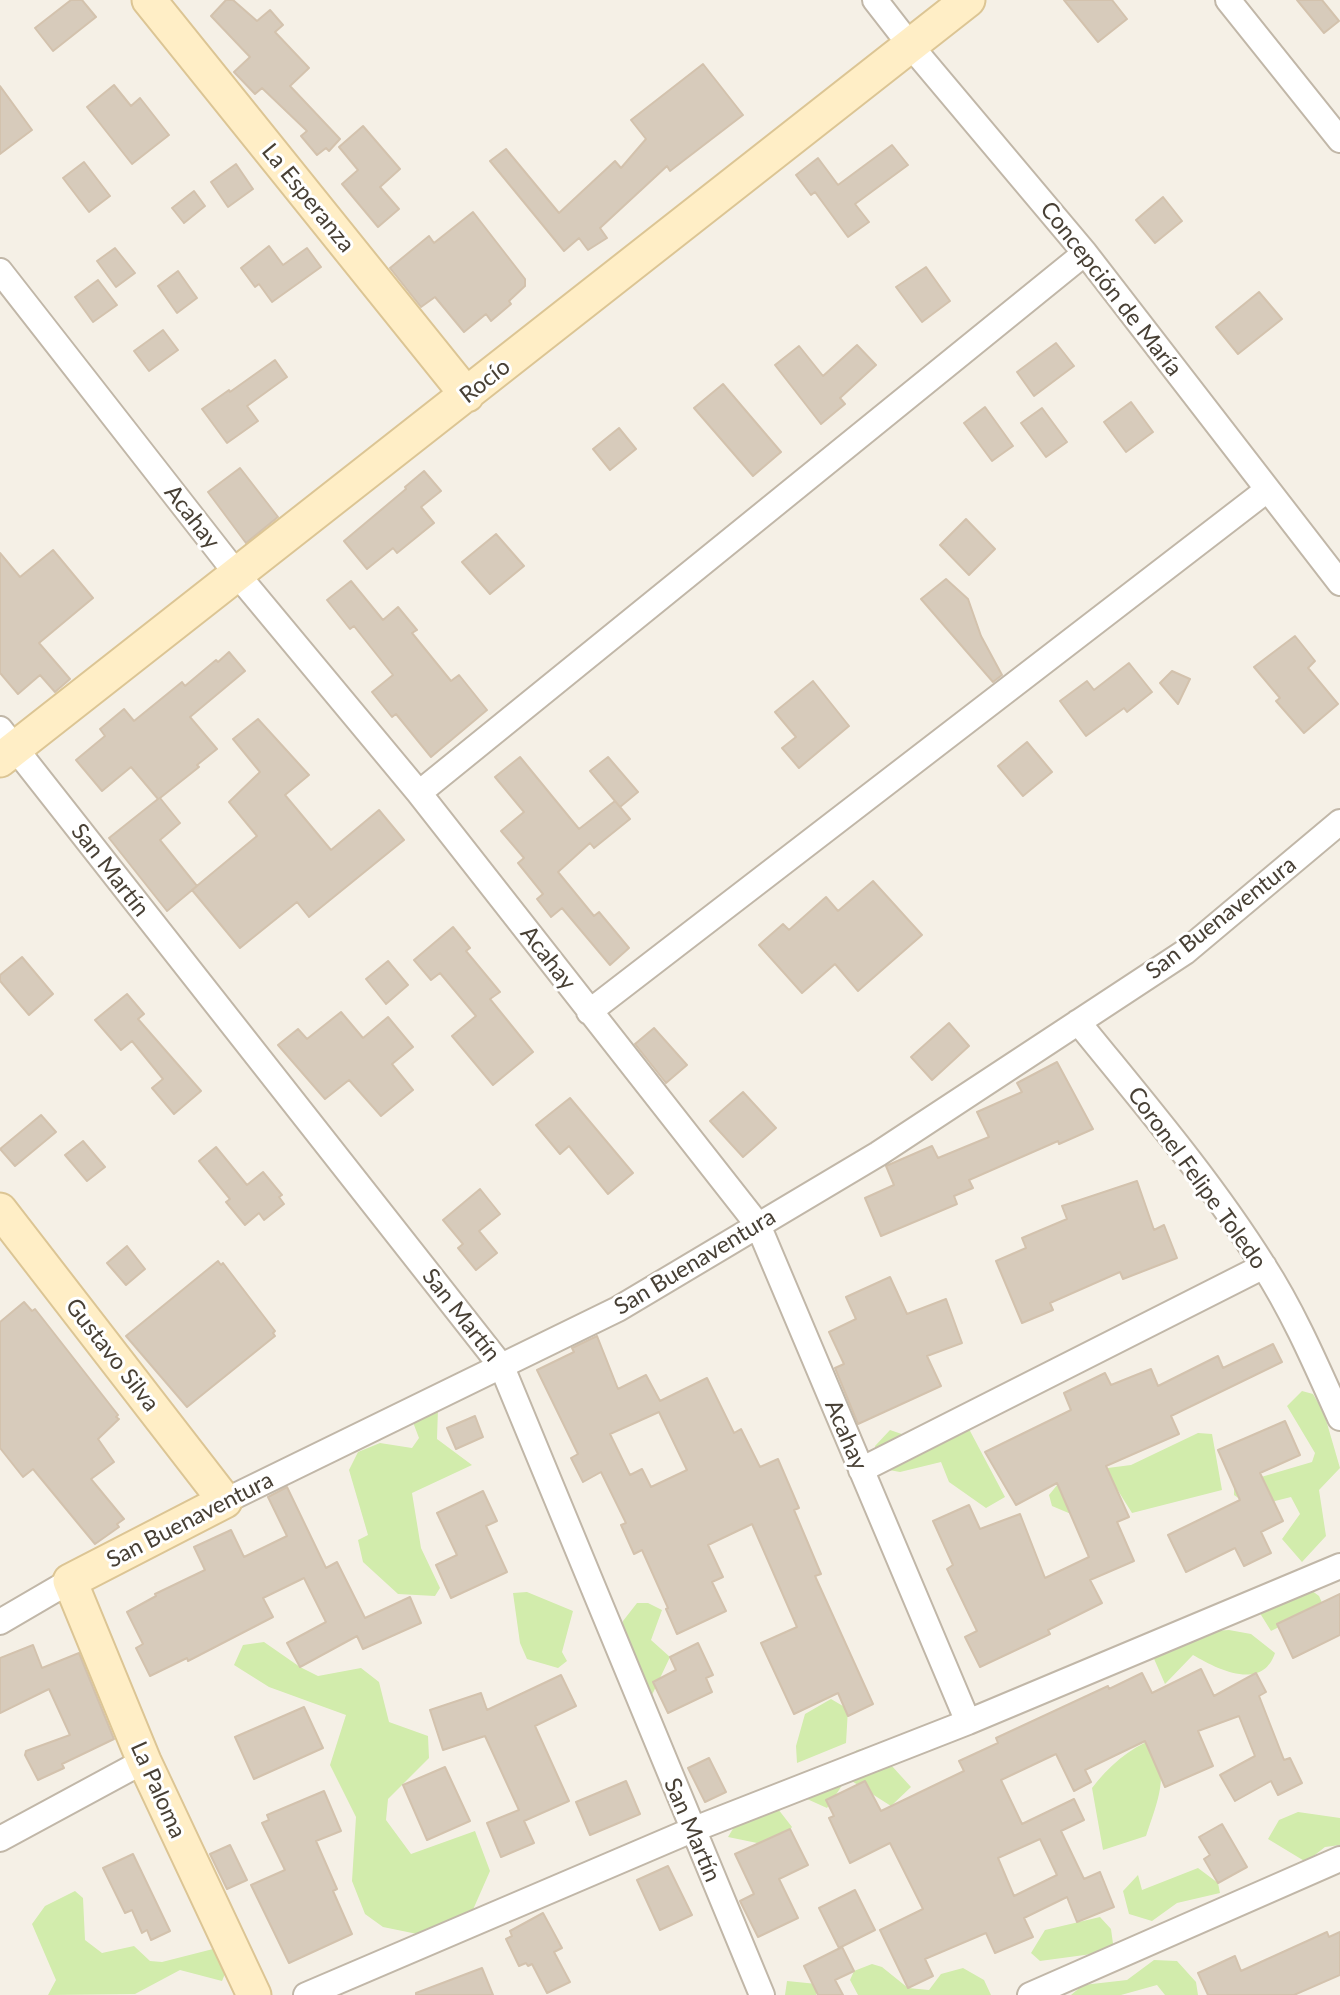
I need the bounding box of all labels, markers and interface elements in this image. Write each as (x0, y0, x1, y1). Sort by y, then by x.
street label: La Esperanza (256, 138, 360, 258)
street label: Concepción de María (1034, 196, 1188, 382)
street label: Rocío (454, 353, 516, 409)
street label: Acahay (158, 480, 226, 554)
street label: San Martín (65, 818, 155, 922)
street label: San Buenaventura (1140, 851, 1302, 985)
street label: Acahay (514, 921, 582, 995)
street label: Coronel Felipe Toledo (1122, 1081, 1272, 1275)
street label: San Buenaventura (609, 1203, 781, 1321)
street label: San Martín (416, 1263, 506, 1367)
street label: Gustavo Silva (59, 1293, 165, 1417)
street label: Acahay (819, 1396, 873, 1474)
street label: San Buenaventura (102, 1466, 278, 1574)
street label: La Paloma (124, 1737, 192, 1843)
street label: San Martín (658, 1774, 726, 1886)

